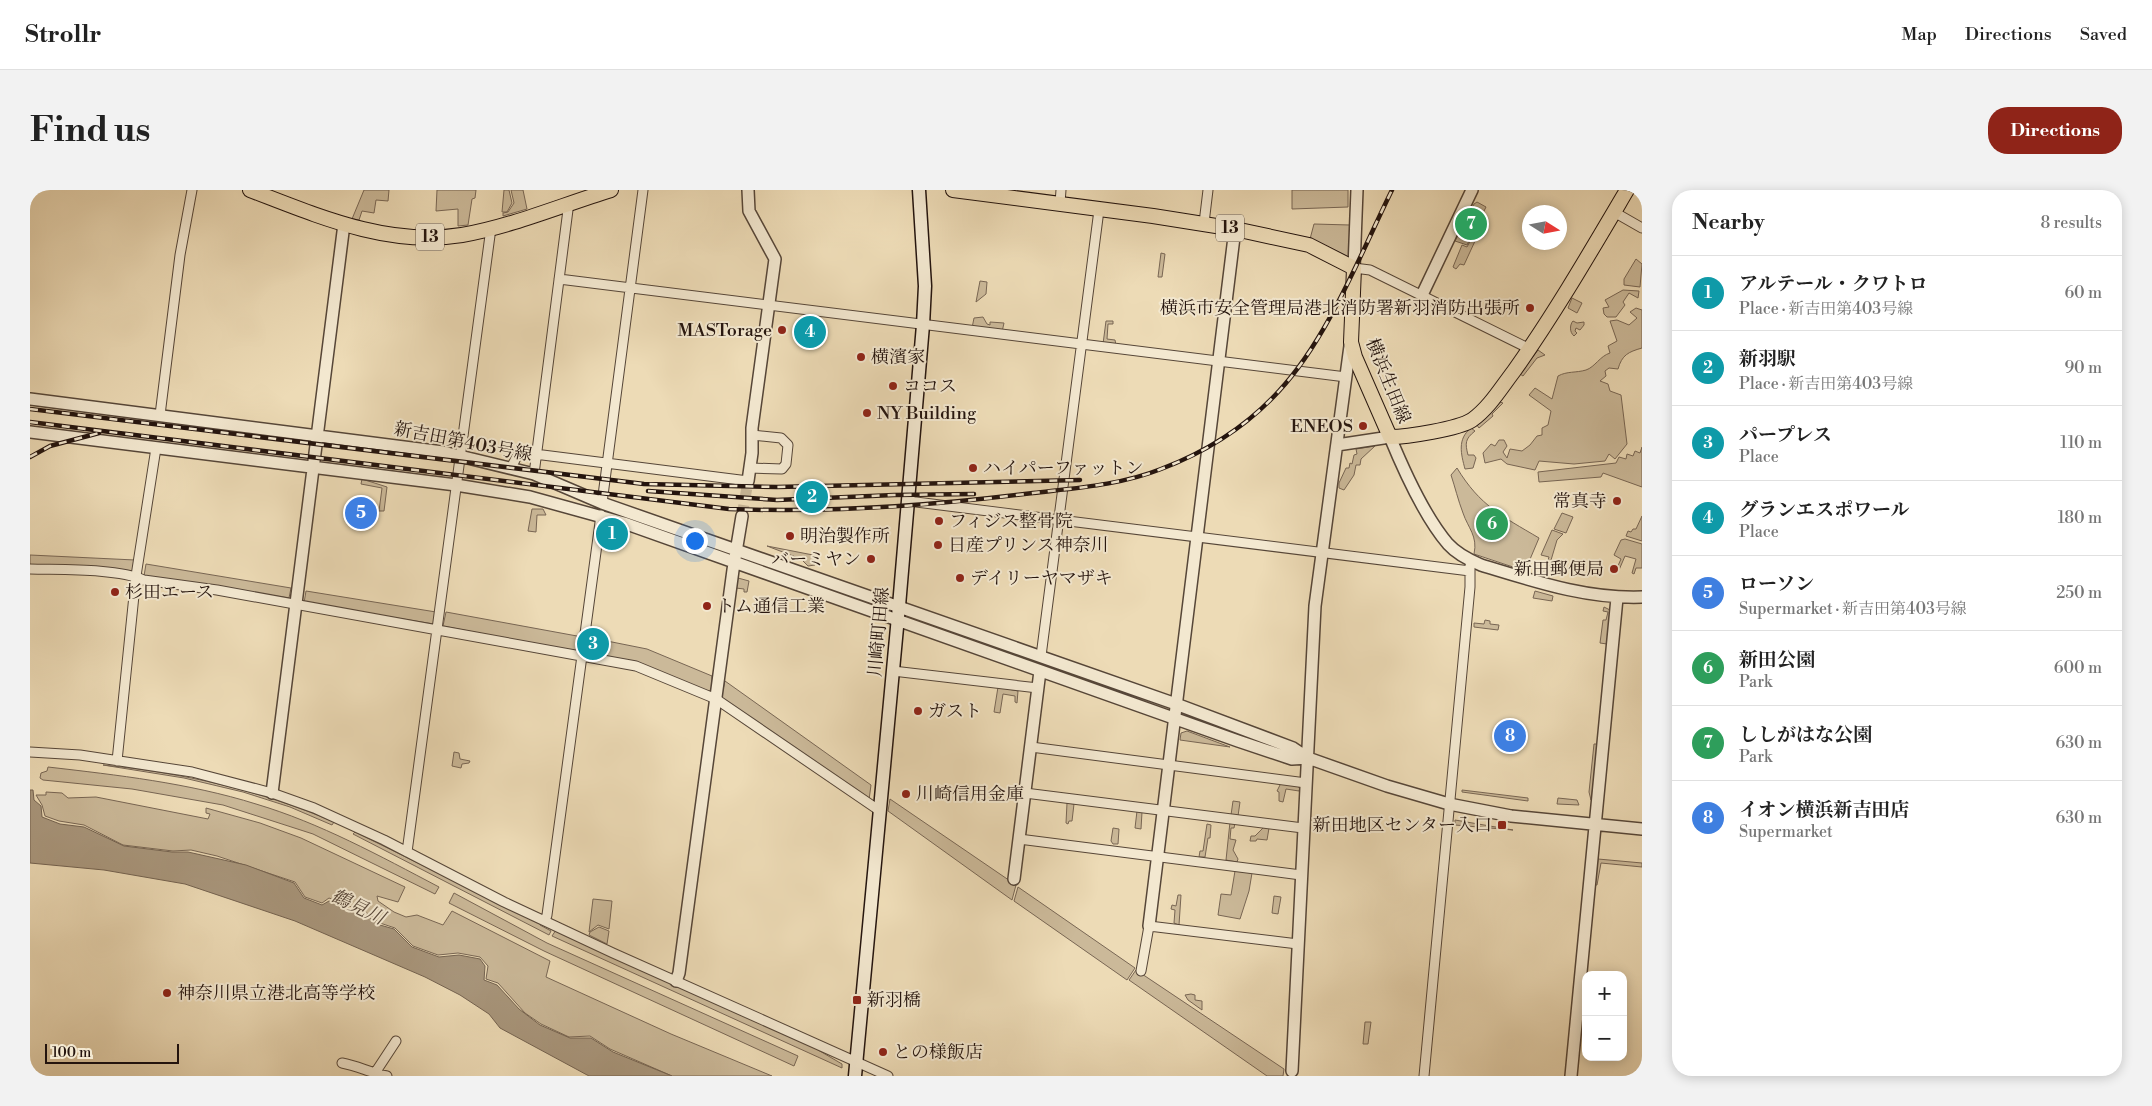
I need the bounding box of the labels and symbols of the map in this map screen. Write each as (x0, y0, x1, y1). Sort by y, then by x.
pin: 7 (1455, 205, 1487, 243)
north arrow (1522, 205, 1567, 250)
road number: 13 (1216, 214, 1244, 242)
road number: 13 (416, 224, 444, 251)
place label: 横浜市安全管理局港北消防署新羽消防出張所 (1160, 297, 1520, 320)
marker: 横浜市安全管理局港北消防署新羽消防出張所 (1524, 302, 1536, 314)
pin: 4 (794, 313, 826, 351)
place label: MASTorage (677, 319, 772, 342)
marker: MASTorage (776, 324, 788, 336)
street label: 横浜生田線 (1360, 335, 1416, 427)
place label: 横濱家 (871, 346, 925, 369)
marker: 横濱家 (855, 351, 867, 363)
place label: ココス (903, 375, 957, 398)
marker: ココス (887, 380, 899, 392)
place label: NY Building (877, 402, 977, 425)
marker: NY Building (861, 407, 873, 419)
place label: ENEOS (1290, 415, 1353, 438)
street label: 新吉田第403号線 (392, 417, 534, 467)
marker: ENEOS (1357, 420, 1369, 432)
place label: ハイパーファットン (983, 457, 1143, 480)
marker: ハイパーファットン (967, 462, 979, 474)
pin: 2 (796, 478, 828, 516)
place label: 常真寺 (1553, 490, 1607, 513)
pin: 5 (345, 494, 377, 532)
marker: 常真寺 (1611, 495, 1623, 507)
pin: 6 (1476, 505, 1508, 543)
place label: フィジス整骨院 (949, 510, 1073, 533)
pin: 1 (596, 515, 628, 553)
marker: フィジス整骨院 (933, 515, 945, 527)
place label: 明治製作所 (800, 525, 890, 548)
your location (682, 528, 708, 554)
marker: 明治製作所 (784, 530, 796, 542)
place label: 日産プリンス神奈川 (948, 534, 1109, 557)
marker: 日産プリンス神奈川 (932, 539, 944, 551)
place label: バーミヤン (771, 548, 861, 571)
marker: バーミヤン (865, 553, 877, 565)
place label: 新田郵便局 (1514, 558, 1604, 581)
marker: 新田郵便局 (1608, 563, 1620, 575)
place label: デイリーヤマザキ (970, 567, 1113, 590)
marker: デイリーヤマザキ (954, 572, 966, 584)
place label: 杉田エース (125, 581, 214, 604)
marker: 杉田エース (109, 586, 121, 598)
street label: 川崎町田線 (864, 586, 894, 678)
place label: トム通信工業 (717, 595, 825, 618)
marker: トム通信工業 (701, 600, 713, 612)
pin: 3 (577, 625, 609, 663)
place label: ガスト (928, 700, 982, 723)
marker: ガスト (912, 705, 924, 717)
pin: 8 (1494, 717, 1526, 755)
place label: 川崎信用金庫 (916, 783, 1024, 806)
marker: 川崎信用金庫 (900, 788, 912, 800)
place label: 新田地区センター入口 (1313, 814, 1492, 837)
marker: 新田地区センター入口 (1496, 819, 1508, 831)
water label: 鶴見川 (327, 884, 391, 931)
place label: 神奈川県立港北高等学校 (177, 982, 375, 1005)
marker: 神奈川県立港北高等学校 (161, 987, 173, 999)
place label: 新羽橋 (867, 989, 921, 1012)
marker: 新羽橋 (851, 994, 863, 1006)
scale bar (45, 1041, 179, 1064)
place label: との様飯店 (893, 1041, 983, 1064)
marker: との様飯店 (877, 1046, 889, 1058)

